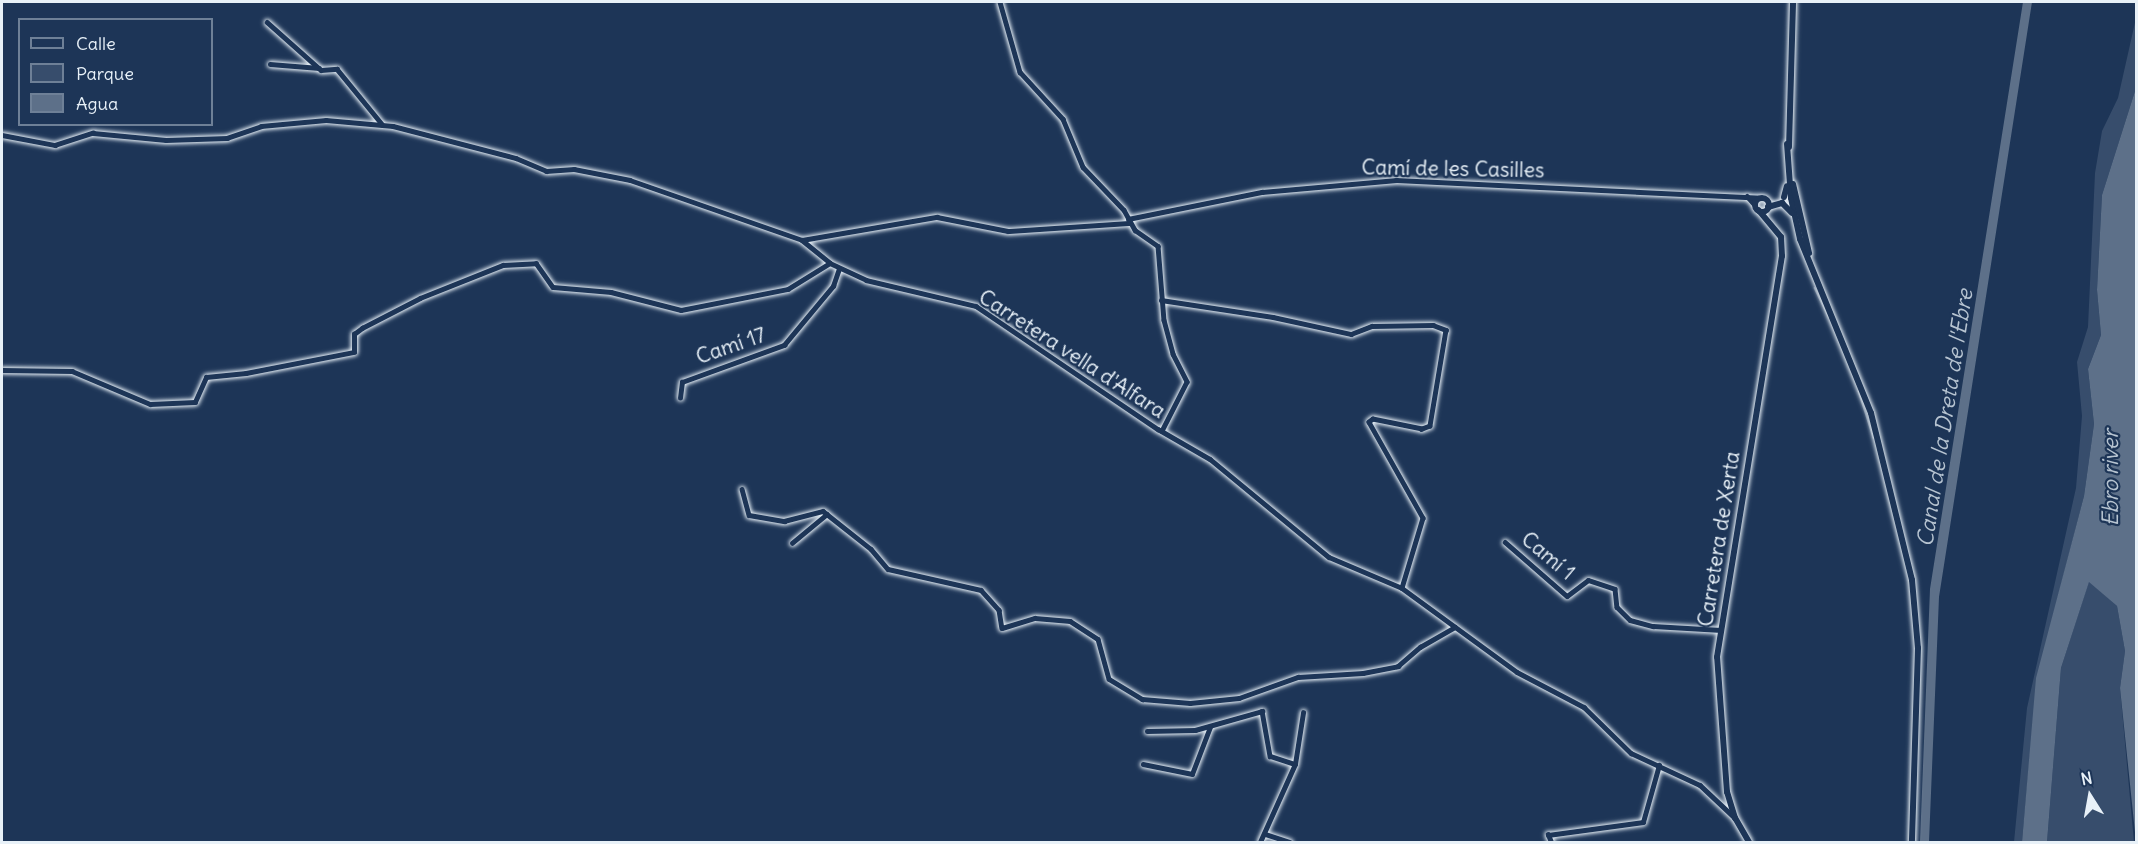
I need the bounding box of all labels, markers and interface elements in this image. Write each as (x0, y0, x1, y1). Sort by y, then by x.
legend (18, 18, 213, 126)
text: Calle (76, 32, 116, 55)
text: Parque (76, 62, 134, 85)
text: Agua (76, 92, 118, 115)
street label: Camí de les Casilles (1361, 155, 1545, 183)
street label: Carretera vella d'Alfara (974, 284, 1170, 424)
water label: Canal de la Dreta de l'Ebre (1912, 287, 1978, 549)
street label: Camí 17 (693, 322, 769, 370)
water label: Ebro river (2098, 430, 2124, 526)
street label: Carretera de Xerta (1693, 450, 1745, 628)
street label: Camí 1 (1516, 526, 1580, 586)
north arrow (2060, 766, 2120, 826)
text: N (2079, 767, 2094, 789)

